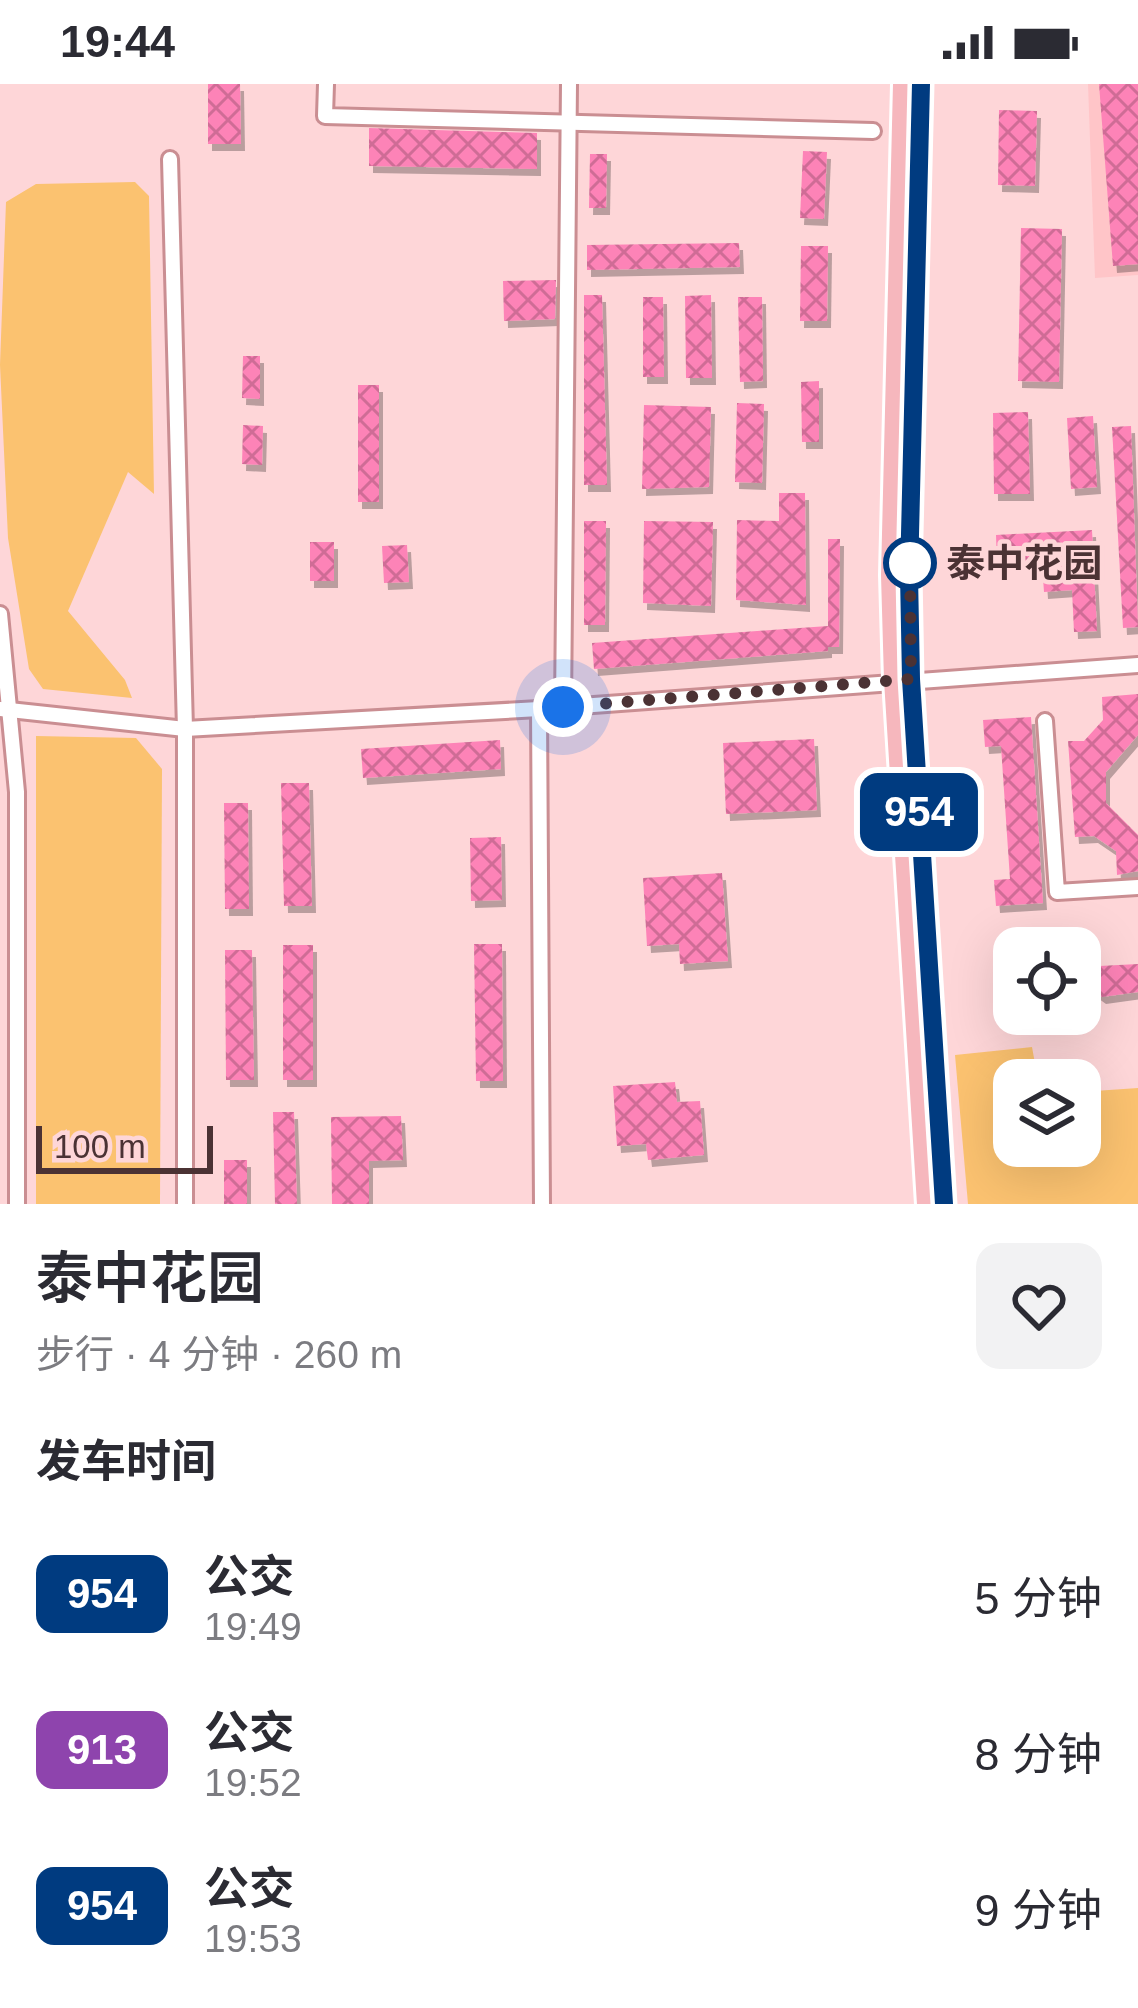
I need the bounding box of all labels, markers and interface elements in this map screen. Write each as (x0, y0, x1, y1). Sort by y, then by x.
text: 19:44 (60, 16, 175, 67)
marker: 泰中花园 (885, 538, 935, 588)
place label: 泰中花园 (946, 542, 1102, 585)
your location (533, 677, 593, 737)
line badge: 954 (850, 773, 988, 851)
text: 954 (884, 788, 954, 835)
map controls (993, 927, 1101, 1167)
button: locate (993, 927, 1101, 1035)
button: layers (993, 1059, 1101, 1167)
scale bar (36, 1120, 213, 1173)
text: 100 m (54, 1128, 146, 1165)
button: heart (976, 1243, 1102, 1369)
text: 泰中花园 (36, 1246, 264, 1310)
text: 步行 · 4 分钟 · 260 m (36, 1333, 402, 1376)
text: 发车时间 (36, 1436, 216, 1487)
text: 公交 (204, 1551, 294, 1602)
text: 954 (67, 1570, 137, 1617)
text: 5 分钟 (974, 1573, 1102, 1624)
text: 19:49 (204, 1605, 302, 1648)
text: 公交 (204, 1707, 294, 1758)
text: 913 (67, 1726, 137, 1773)
text: 8 分钟 (974, 1729, 1102, 1780)
text: 19:52 (204, 1761, 302, 1804)
text: 公交 (204, 1863, 294, 1914)
text: 954 (67, 1882, 137, 1929)
text: 9 分钟 (974, 1885, 1102, 1936)
text: 19:53 (204, 1917, 302, 1960)

